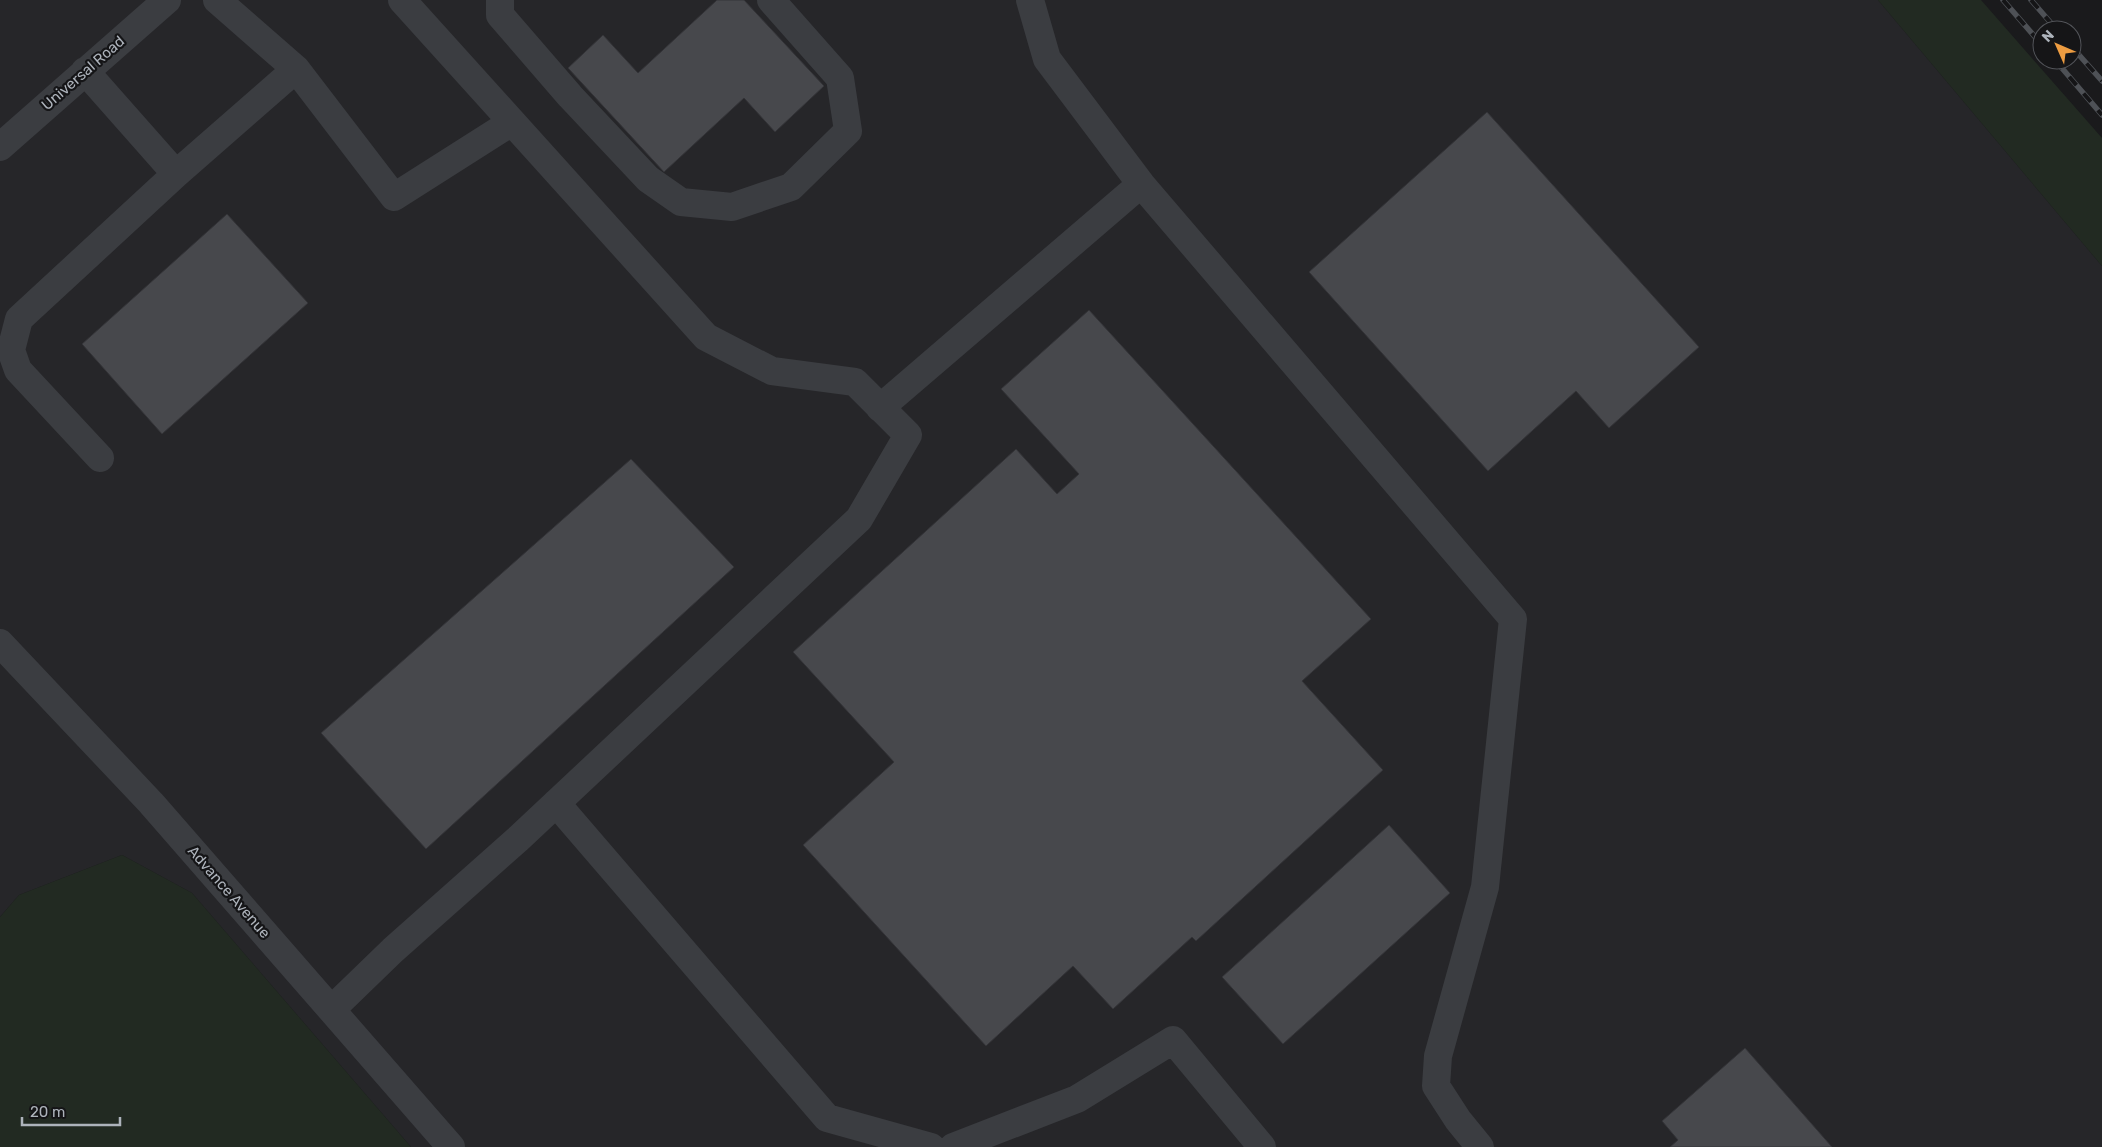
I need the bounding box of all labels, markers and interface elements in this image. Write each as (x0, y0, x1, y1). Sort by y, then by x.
north arrow (2032, 20, 2082, 70)
text: N (2039, 27, 2058, 46)
street label: Universal Road (38, 32, 128, 114)
street label: Advance Avenue (184, 842, 274, 942)
scale bar (22, 1094, 120, 1126)
text: 20 m (30, 1103, 65, 1121)

